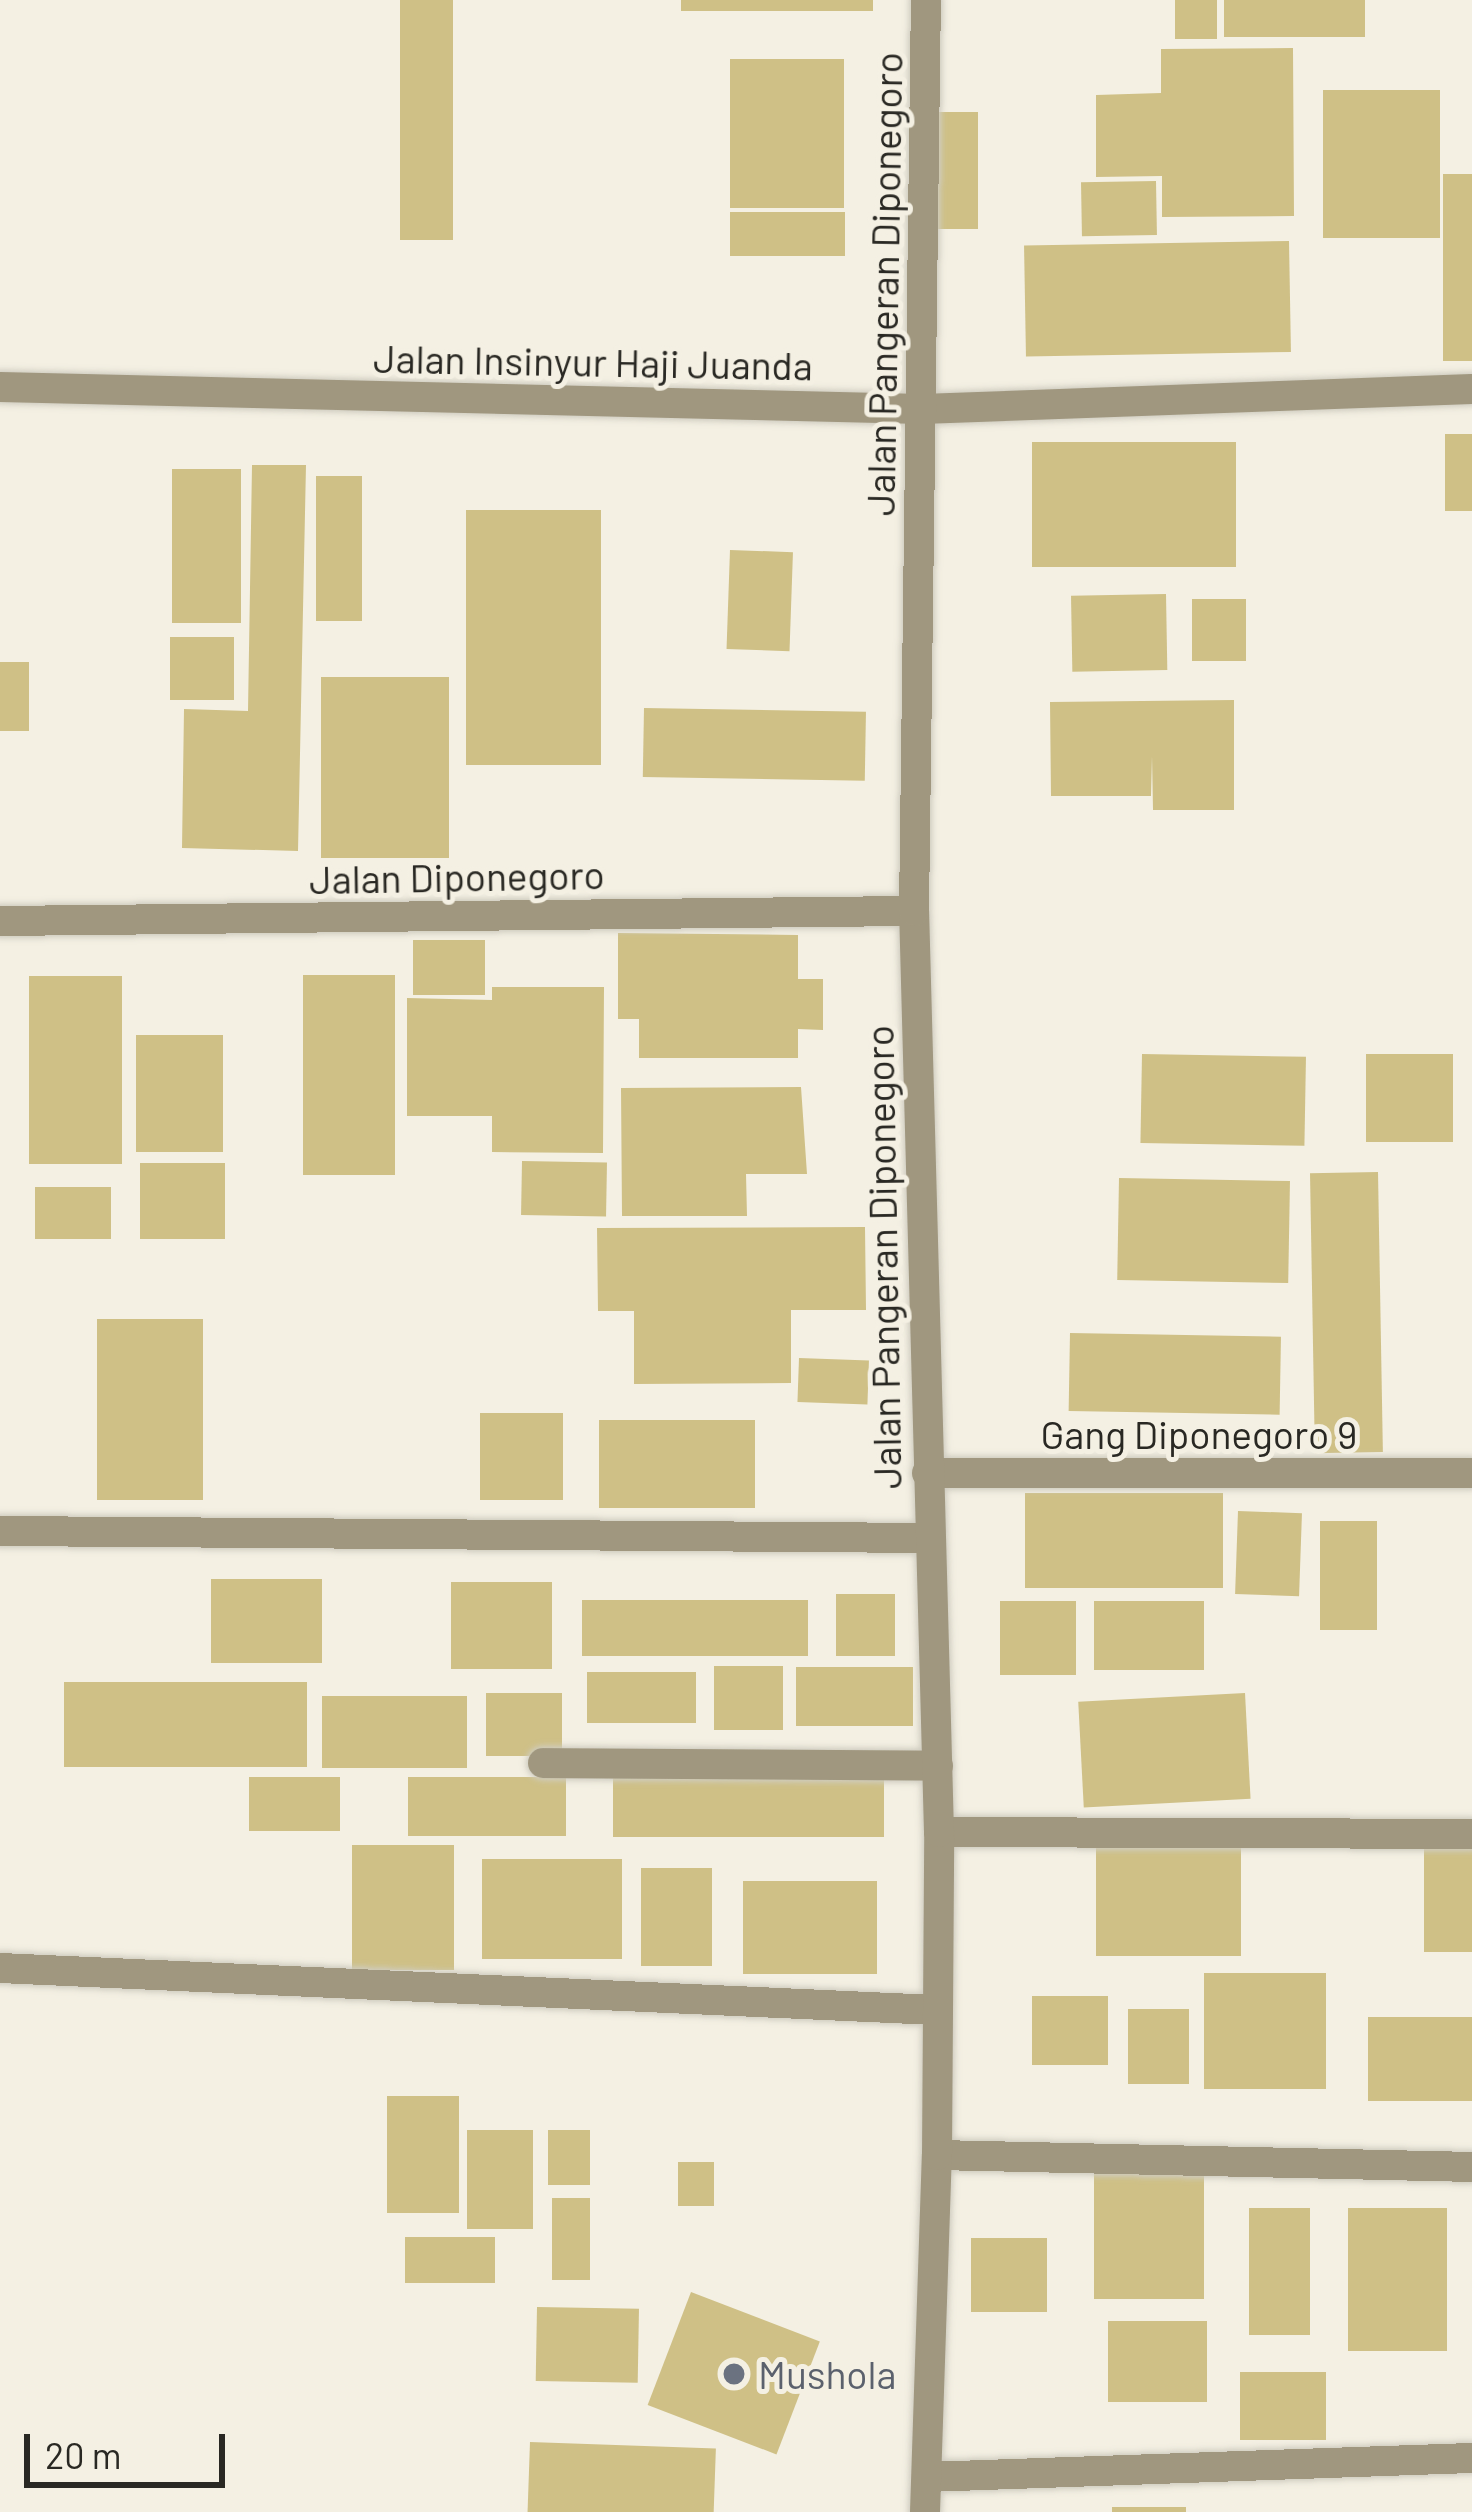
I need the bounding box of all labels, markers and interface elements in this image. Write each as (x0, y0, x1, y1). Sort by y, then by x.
street label: Jalan Pangeran Diponegoro (857, 52, 911, 516)
street label: Jalan Insinyur Haji Juanda (373, 335, 813, 389)
street label: Jalan Diponegoro (309, 851, 605, 903)
street label: Jalan Pangeran Diponegoro (856, 1025, 910, 1489)
street label: Gang Diponegoro 9 (1041, 1411, 1357, 1457)
place label: Mushola (758, 2351, 896, 2397)
marker: Mushola (721, 2361, 747, 2387)
scale bar (30, 2410, 231, 2484)
text: 20 m (45, 2433, 122, 2476)

